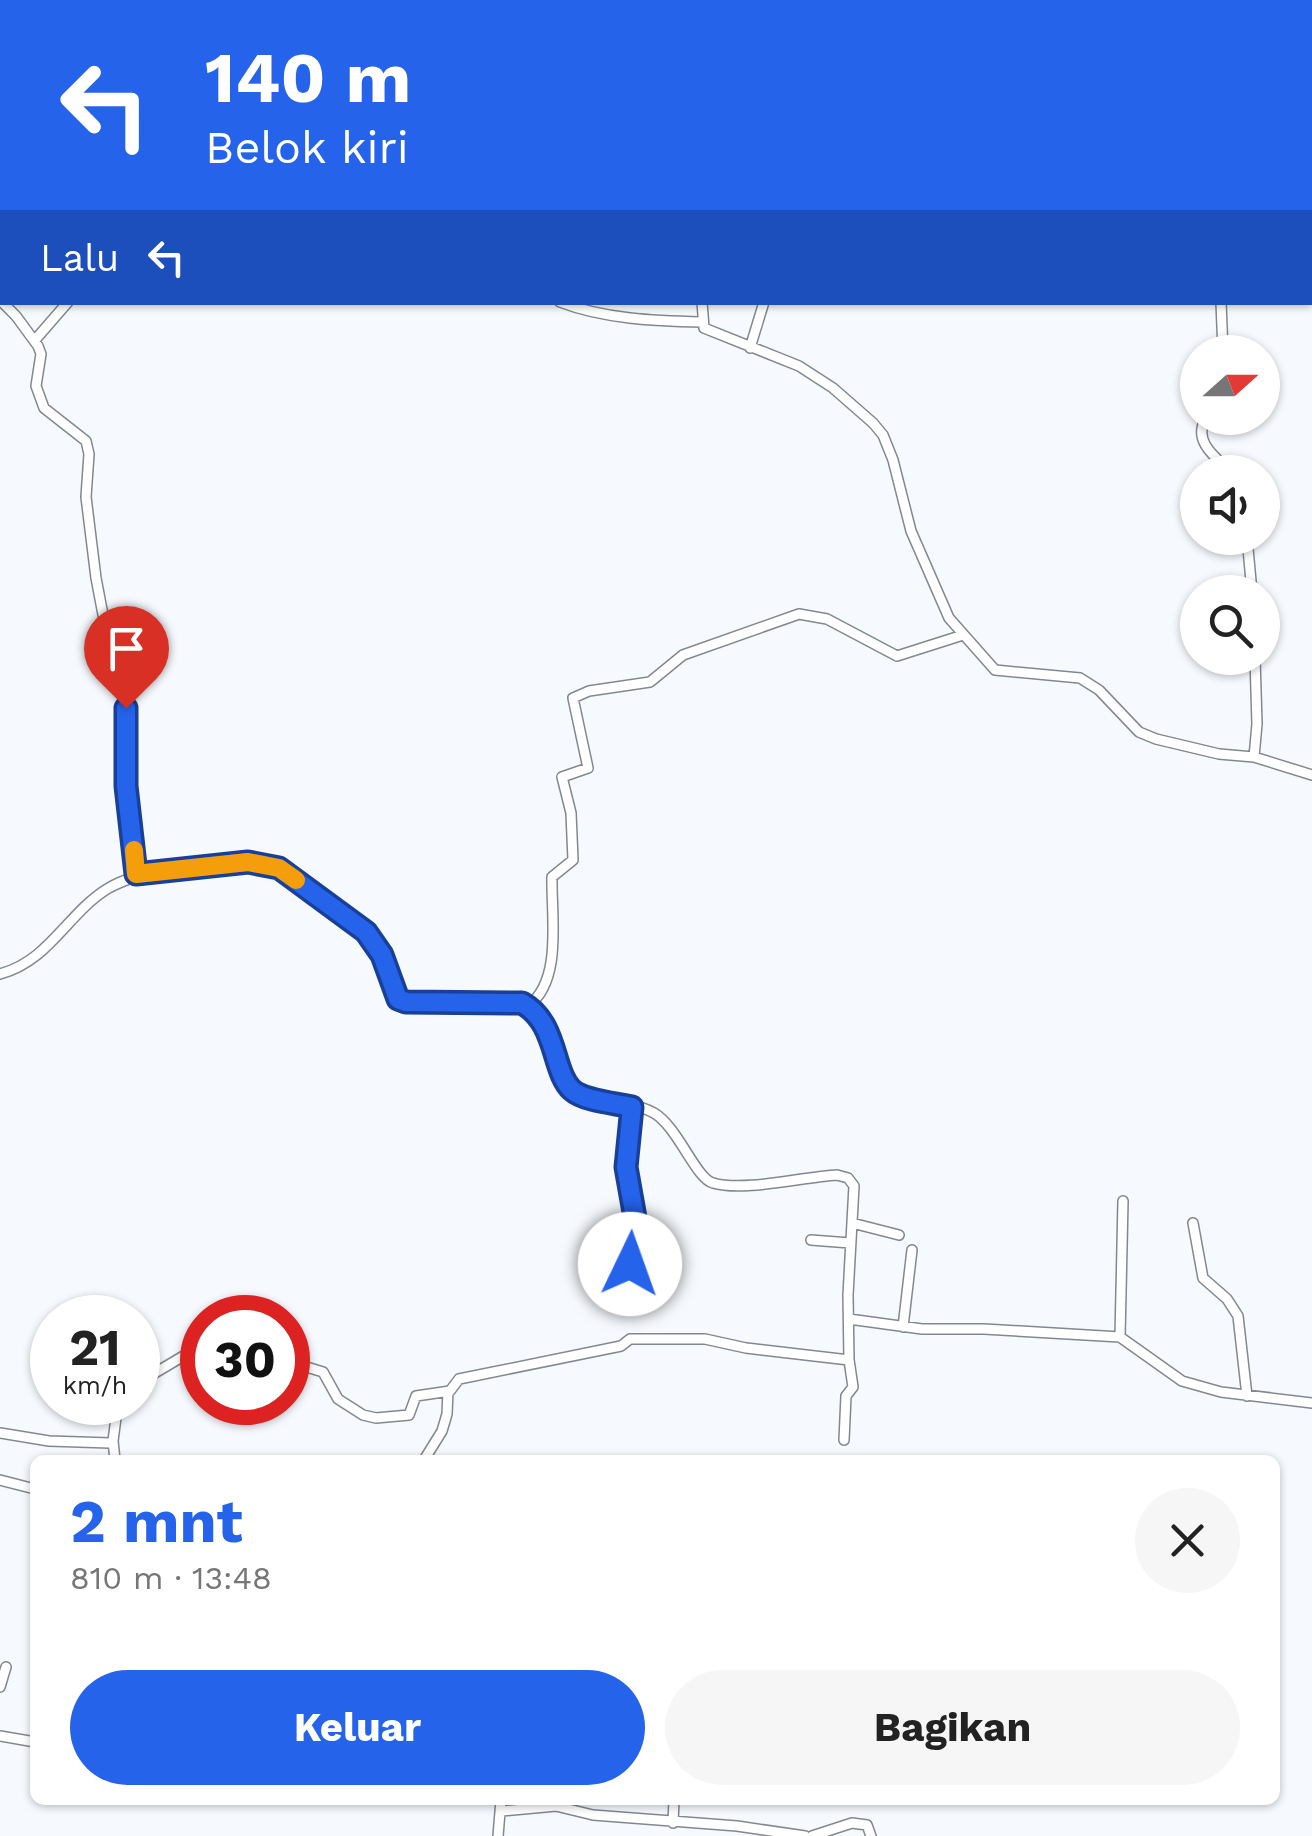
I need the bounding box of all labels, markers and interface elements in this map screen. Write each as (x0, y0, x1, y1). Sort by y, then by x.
text: 140 m (205, 37, 411, 119)
icon: left (40, 40, 170, 170)
text: Belok kiri (205, 121, 409, 174)
icon: left (139, 230, 194, 285)
text: Lalu (40, 236, 119, 280)
north arrow (1180, 335, 1280, 435)
map controls (1180, 335, 1280, 675)
button: sound (1180, 455, 1280, 555)
button: search (1180, 575, 1280, 675)
pin (84, 606, 169, 709)
icon: arrive (99, 621, 154, 676)
position arrow (578, 1212, 682, 1316)
speed limit sign: 30 (180, 1295, 310, 1425)
text: 21 (69, 1318, 121, 1377)
text: km/h (63, 1371, 127, 1400)
text: 2 mnt (70, 1486, 243, 1557)
button: close (1135, 1488, 1240, 1593)
text: 810 m · 13:48 (70, 1559, 272, 1597)
button: Keluar (70, 1670, 645, 1785)
button: Bagikan (665, 1670, 1240, 1785)

